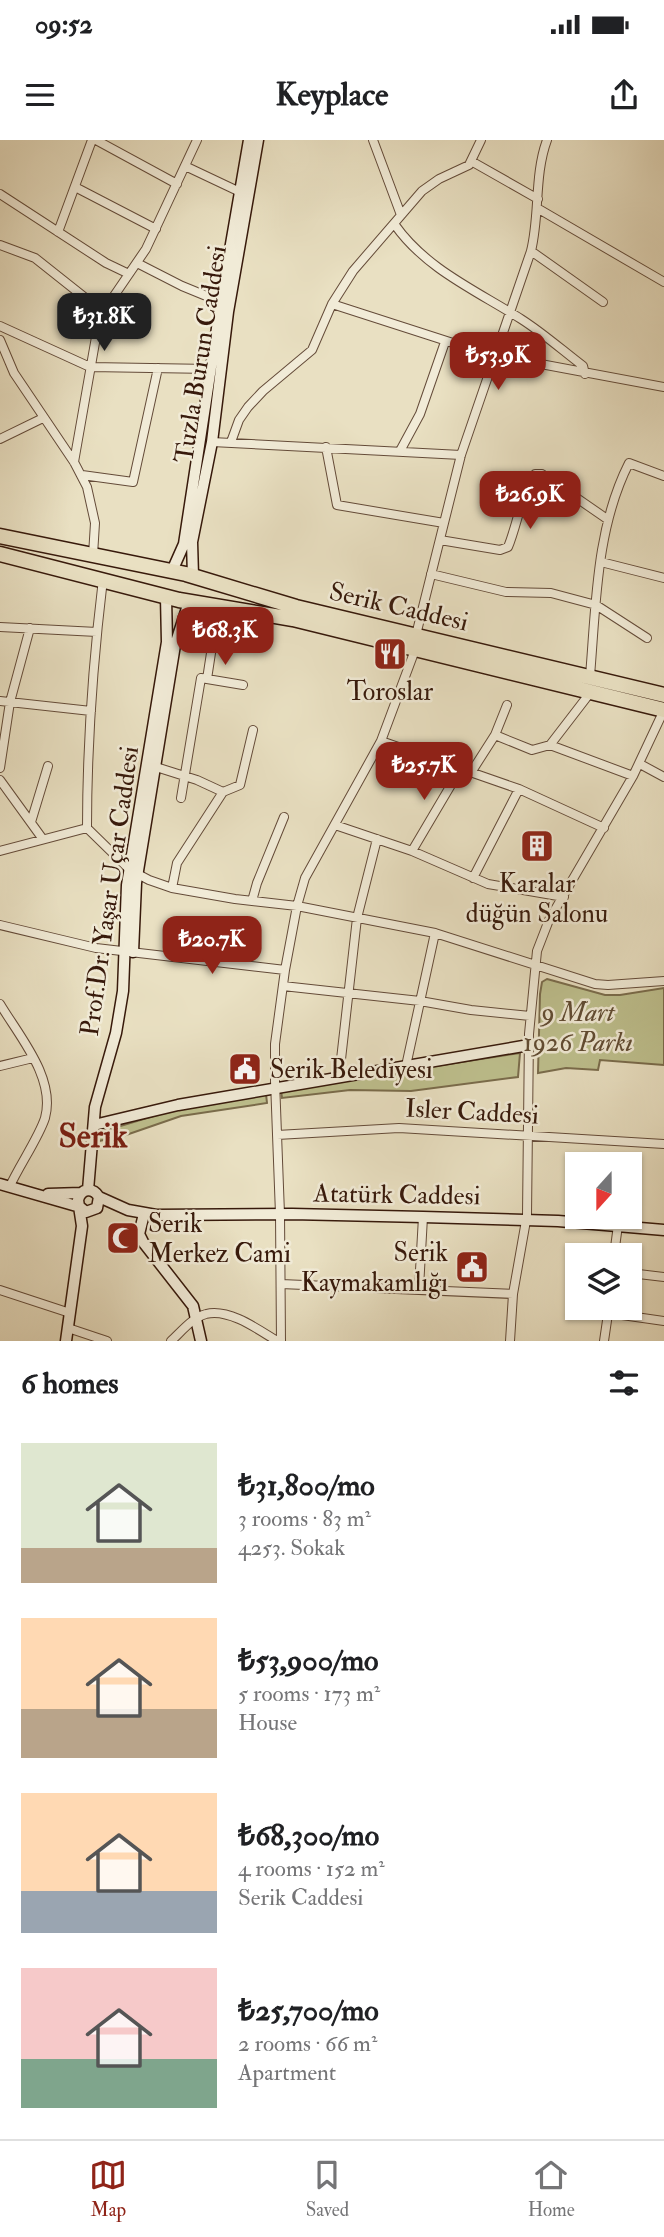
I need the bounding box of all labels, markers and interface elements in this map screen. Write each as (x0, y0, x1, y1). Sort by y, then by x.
text: 09:52 (35, 9, 93, 41)
text: Keyplace (276, 75, 388, 115)
icon: menu (21, 76, 59, 114)
icon: share (605, 76, 643, 114)
street label: Tuzla Burun Caddesi (168, 243, 234, 465)
pin: ₺31.8K (47, 294, 161, 353)
text: ₺31.8K (73, 301, 135, 330)
pin: ₺53.9K (441, 332, 555, 392)
text: ₺53.9K (466, 340, 530, 369)
pin: ₺26.9K (473, 472, 587, 531)
text: ₺26.9K (496, 479, 564, 508)
street label: Serik Caddesi (326, 575, 472, 639)
pin: ₺68.3K (168, 608, 282, 667)
text: ₺68.3K (193, 615, 257, 644)
restaurant icon: Toroslar (371, 635, 409, 673)
place label: Toroslar (347, 676, 434, 708)
pin: ₺25.7K (367, 742, 481, 802)
street label: Prof.Dr. Yaşar Uçar Caddesi (74, 744, 146, 1038)
text: ₺25.7K (392, 750, 456, 779)
building icon: Karalar düğün Salonu (518, 827, 556, 865)
place label: Karalar düğün Salonu (466, 868, 608, 930)
pin: ₺20.7K (155, 916, 269, 976)
text: ₺20.7K (179, 924, 245, 953)
park label: 9 Mart 1926 Parkı (523, 997, 633, 1059)
public building icon: Serik Belediyesi (226, 1050, 264, 1088)
place label: Serik Belediyesi (270, 1054, 433, 1086)
street label: Isler Caddesi (404, 1093, 540, 1131)
district label: Serik (58, 1116, 128, 1157)
north arrow (565, 1152, 642, 1228)
map controls (565, 1152, 642, 1320)
street label: Atatürk Caddesi (312, 1178, 481, 1212)
place label: Serik Merkez Cami (148, 1208, 291, 1270)
mosque icon: Serik Merkez Cami (104, 1219, 142, 1257)
place label: Serik Kaymakamlığı (301, 1237, 449, 1299)
button: layers (565, 1243, 642, 1320)
public building icon: Serik Kaymakamlığı (453, 1248, 491, 1286)
icon: filters (605, 1364, 643, 1402)
text: 6 homes (21, 1365, 119, 1402)
text: ₺31,800/mo (238, 1467, 375, 1504)
icon: home (77, 1471, 161, 1555)
text: 3 rooms · 83 m² (238, 1504, 371, 1533)
text: 4253. Sokak (238, 1533, 345, 1562)
text: ₺53,900/mo (238, 1642, 379, 1679)
icon: home (77, 1646, 161, 1730)
text: 5 rooms · 173 m² (238, 1679, 380, 1708)
text: House (238, 1708, 297, 1737)
text: ₺68,300/mo (238, 1817, 379, 1854)
icon: home (77, 1821, 161, 1905)
text: 4 rooms · 152 m² (238, 1854, 385, 1883)
text: Serik Caddesi (238, 1883, 363, 1912)
text: ₺25,700/mo (238, 1992, 379, 2029)
icon: home (77, 1996, 161, 2080)
text: 2 rooms · 66 m² (238, 2029, 377, 2058)
text: Apartment (238, 2058, 336, 2087)
tab: Map (89, 2156, 127, 2222)
tab: Saved (306, 2156, 349, 2222)
tab: Home (528, 2156, 575, 2222)

